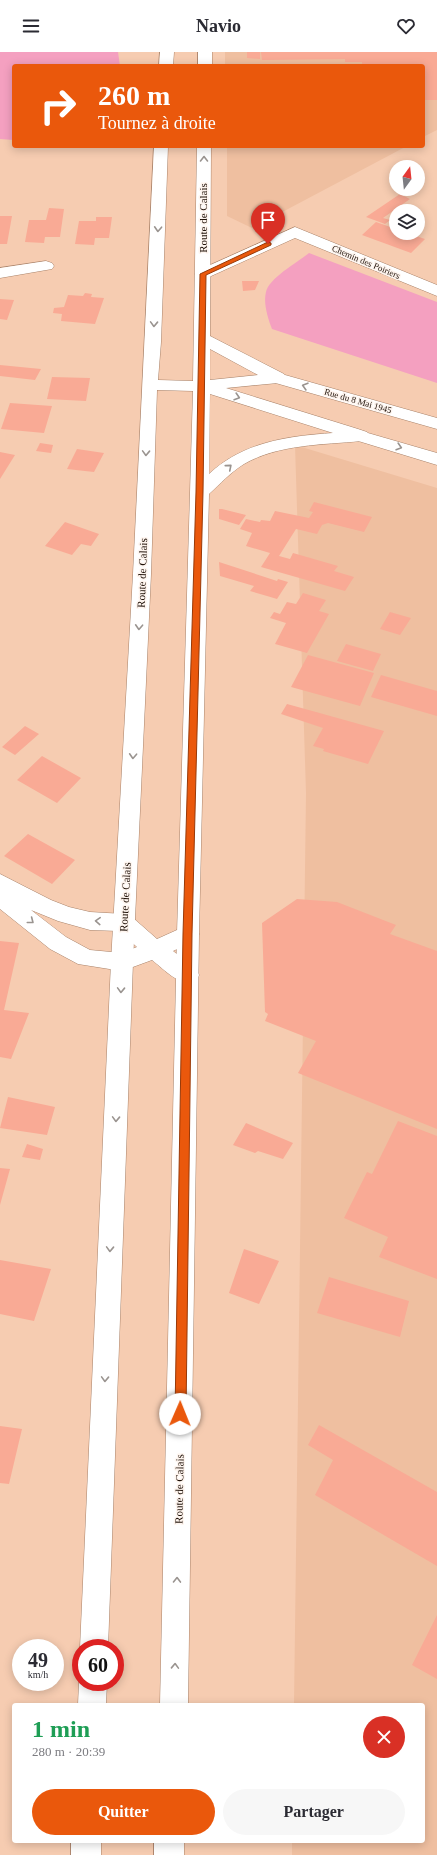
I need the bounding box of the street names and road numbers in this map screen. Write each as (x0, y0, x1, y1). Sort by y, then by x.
street label: Route de Calais (197, 183, 209, 253)
street label: Chemin des Poiriers (330, 243, 402, 281)
street label: Rue du 8 Mai 1945 (323, 387, 393, 416)
street label: Route de Calais (135, 538, 149, 608)
street label: Route de Calais (117, 862, 133, 932)
street label: Route de Calais (172, 1454, 186, 1524)

